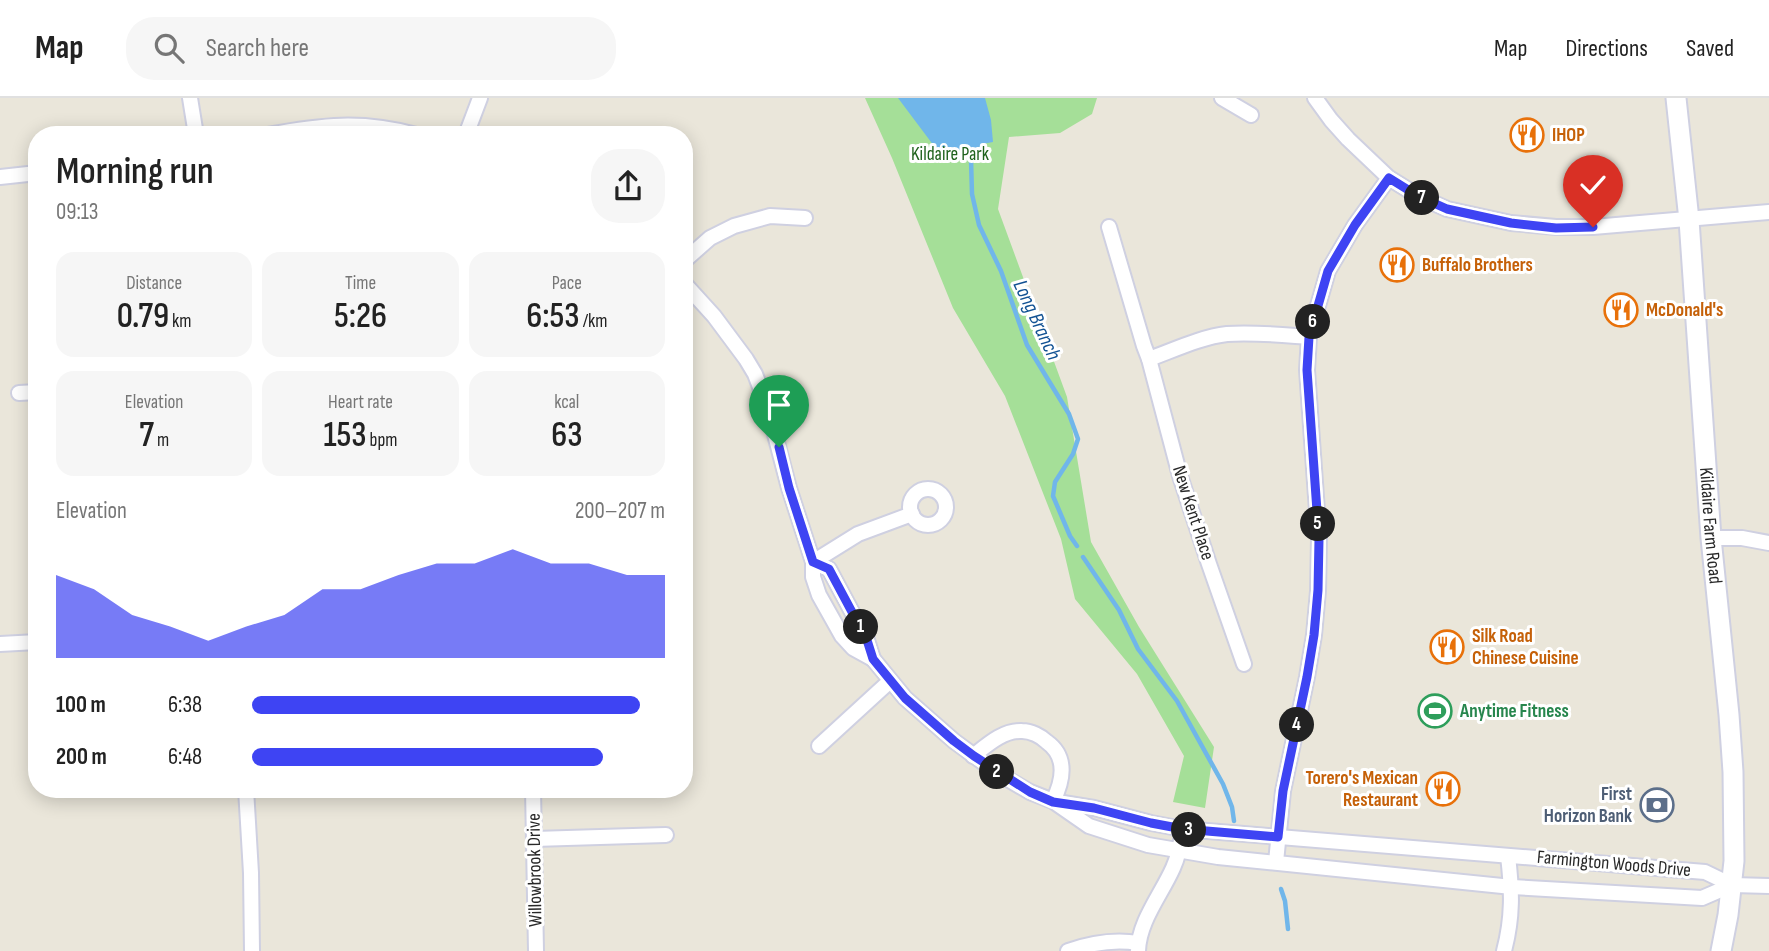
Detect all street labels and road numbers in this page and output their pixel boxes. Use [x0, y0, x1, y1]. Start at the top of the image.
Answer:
street label: New Kent Place [1167, 463, 1219, 563]
street label: Kildaire Farm Road [1695, 466, 1727, 585]
street label: Willowbrook Drive [523, 813, 547, 927]
street label: Farmington Woods Drive [1536, 846, 1692, 882]

